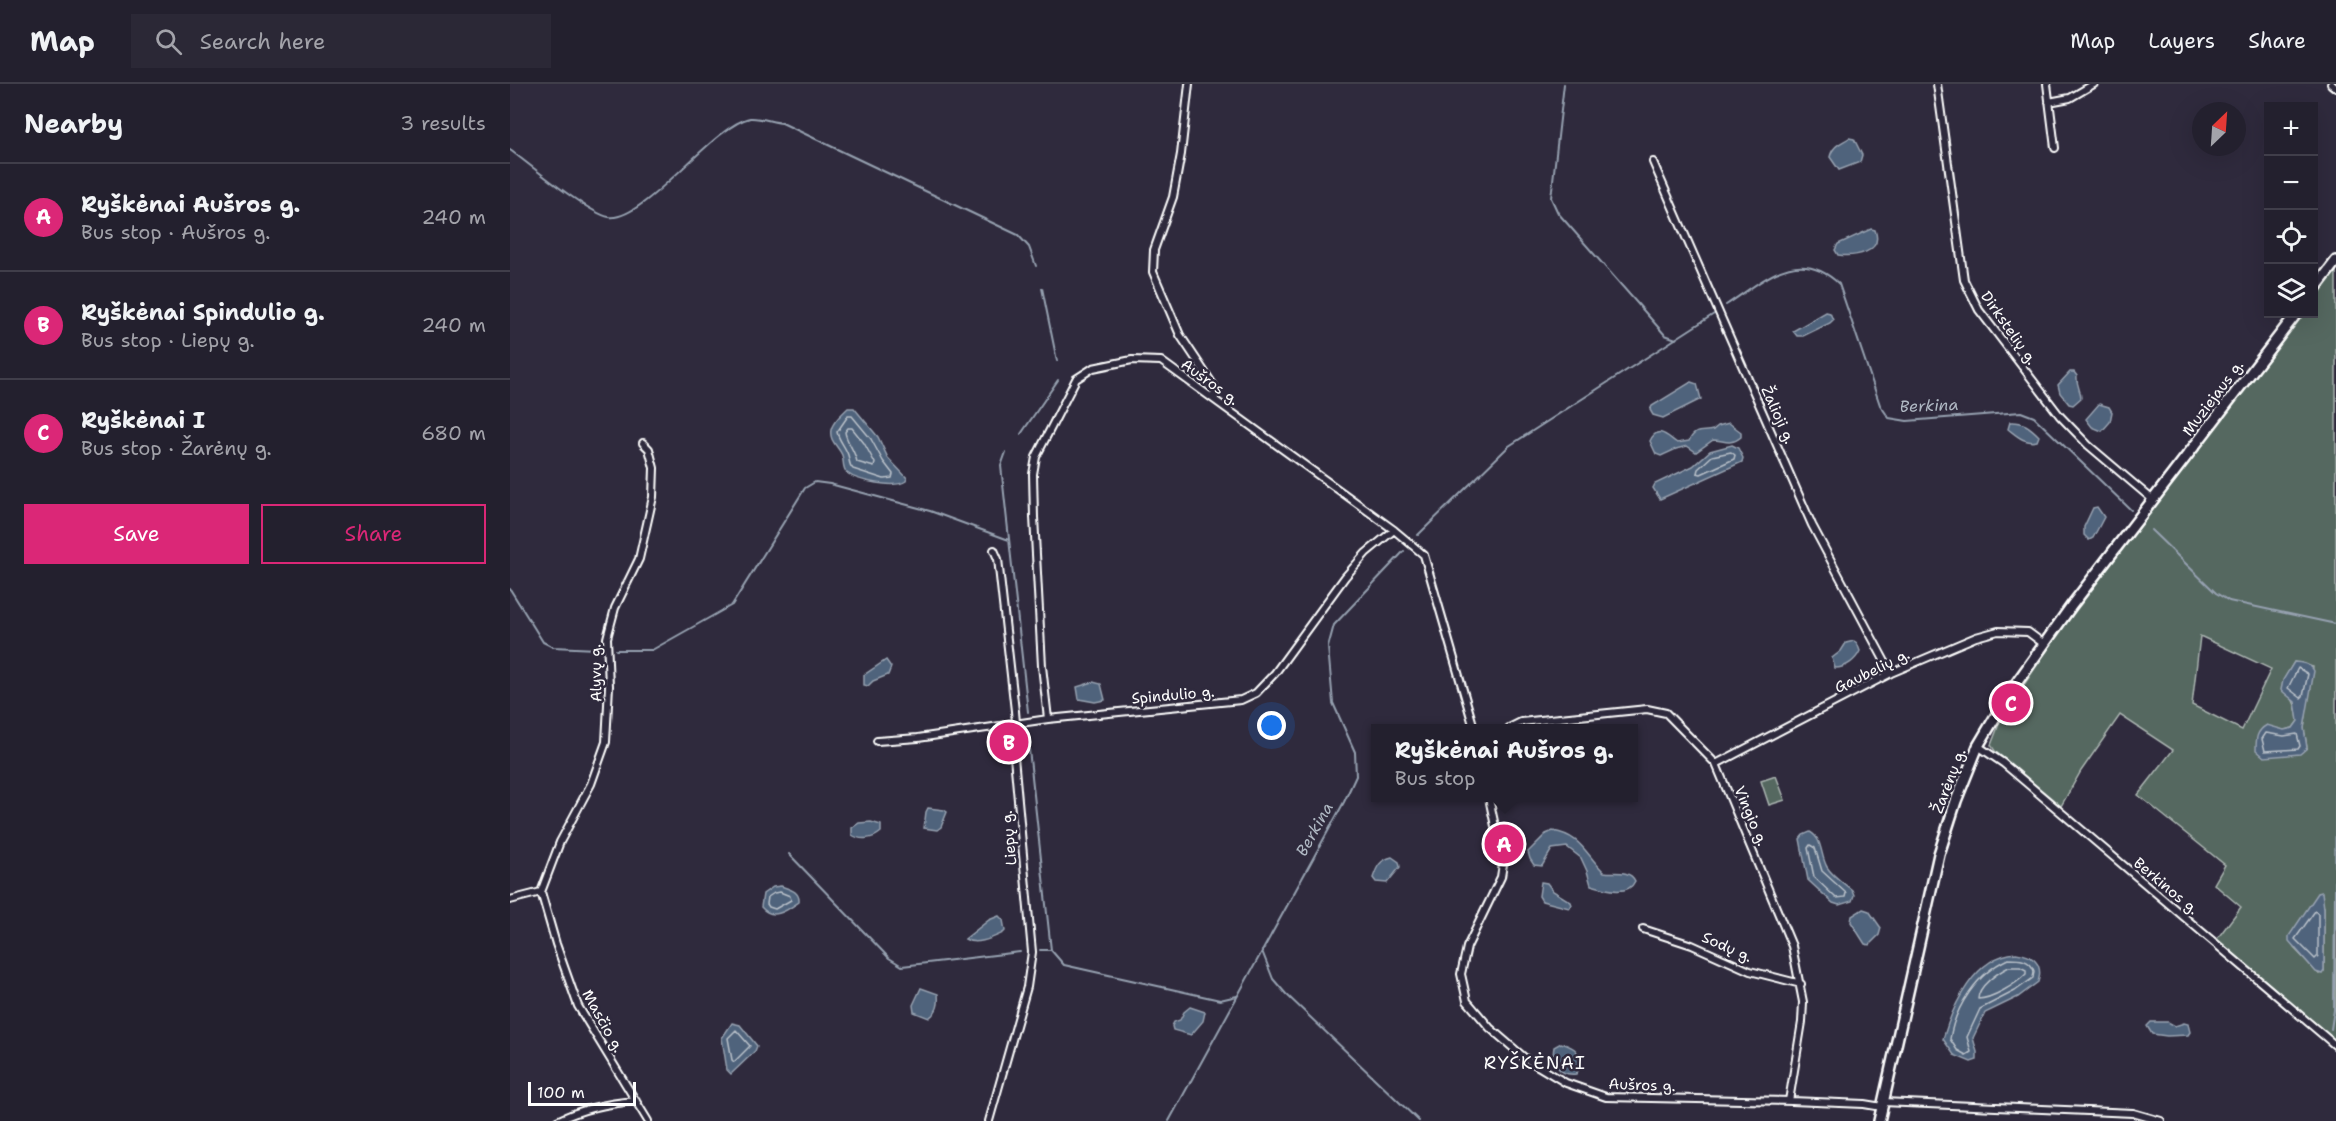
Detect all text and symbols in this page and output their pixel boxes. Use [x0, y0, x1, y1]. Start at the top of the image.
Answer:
search box [131, 14, 551, 68]
text: Map [30, 22, 95, 60]
icon: search [152, 25, 185, 58]
text: Search here [200, 27, 325, 56]
text: Map [2070, 27, 2115, 55]
text: Layers [2148, 27, 2215, 55]
text: Share [2248, 27, 2306, 55]
north arrow [2192, 102, 2246, 156]
map controls [2264, 102, 2318, 318]
button: + [2264, 102, 2318, 156]
text: Nearby [24, 106, 123, 141]
text: 3 results [400, 110, 486, 136]
button: − [2264, 156, 2318, 210]
text: Ryškėnai Aušros g. [81, 190, 300, 219]
text: A [36, 204, 51, 230]
text: 240 m [421, 204, 486, 230]
button: locate [2264, 210, 2318, 264]
text: Bus stop · Aušros g. [81, 219, 270, 245]
button: layers [2264, 264, 2318, 318]
street label: Dirkstelių g. [1976, 287, 2042, 369]
text: Ryškėnai Spindulio g. [81, 298, 325, 327]
text: B [37, 312, 50, 338]
text: 240 m [421, 312, 486, 338]
text: Bus stop · Liepų g. [81, 327, 255, 353]
street label: Aušros g. [1177, 354, 1243, 410]
street label: Muziejaus g. [2178, 356, 2248, 440]
street label: Žalioji g. [1756, 382, 1801, 447]
water label: Berkina [1899, 394, 1959, 417]
text: Ryškėnai I [81, 406, 205, 435]
text: C [37, 420, 50, 446]
text: 680 m [421, 420, 486, 446]
text: Bus stop · Žarėnų g. [81, 435, 272, 461]
button: Save [24, 504, 249, 564]
button: Share [261, 504, 486, 564]
street label: Alyvų g. [585, 644, 607, 702]
street label: Gaubelių g. [1831, 644, 1913, 698]
pin: C [1992, 680, 2030, 726]
street label: Spindulio g. [1131, 681, 1215, 709]
your location [1257, 711, 1286, 740]
pin: B [990, 720, 1028, 764]
popup [1371, 724, 1638, 802]
text: Ryškėnai Aušros g. [1395, 736, 1614, 765]
street label: Žarėnų g. [1927, 745, 1971, 816]
text: Bus stop [1395, 765, 1476, 791]
street label: Vingio g. [1729, 783, 1773, 849]
water label: Berkina [1291, 798, 1338, 860]
street label: Liepų g. [997, 809, 1021, 866]
pin: A [1484, 822, 1524, 867]
street label: Berkinos g. [2129, 853, 2203, 919]
street label: Sodų g. [1699, 927, 1755, 967]
street label: Masčio g. [577, 986, 629, 1056]
district label: RYŠKĖNAI [1484, 1051, 1586, 1075]
street label: Aušros g. [1608, 1074, 1676, 1096]
scale bar [528, 1079, 636, 1106]
text: 100 m [537, 1082, 585, 1103]

